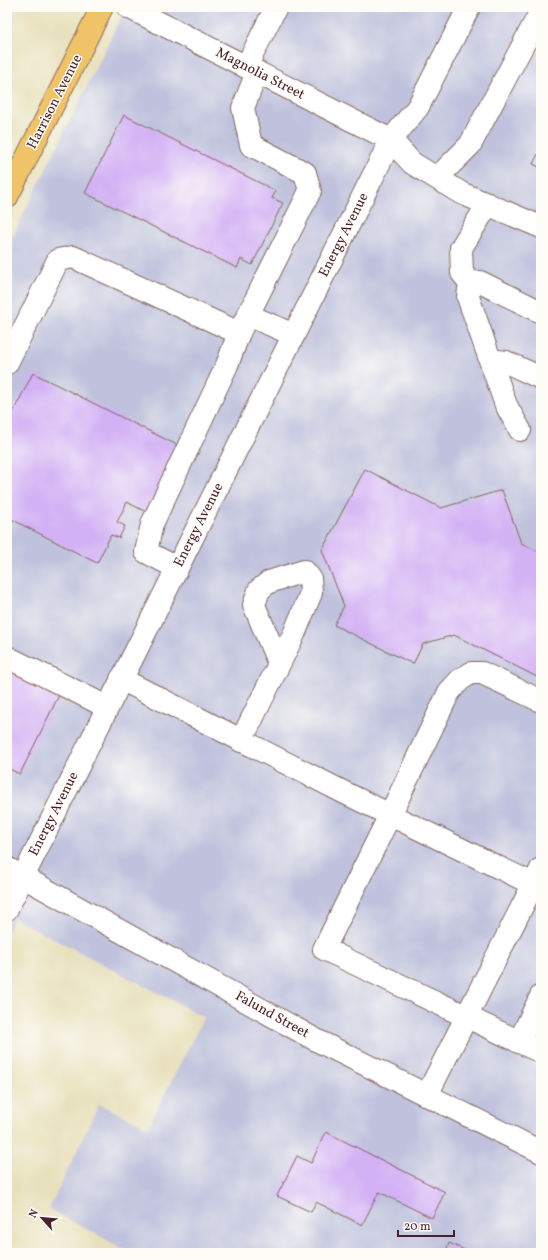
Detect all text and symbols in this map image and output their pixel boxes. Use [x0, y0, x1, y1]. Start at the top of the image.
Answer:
street label: Magnolia Street [212, 43, 308, 105]
street label: Harrison Avenue [23, 51, 87, 153]
street label: Energy Avenue [315, 189, 374, 280]
street label: Energy Avenue [170, 479, 229, 570]
street label: Energy Avenue [25, 768, 84, 859]
street label: Falund Street [232, 987, 313, 1043]
north arrow [22, 1198, 62, 1238]
text: N [26, 1207, 43, 1221]
scale bar [398, 1212, 454, 1238]
text: 20 m [404, 1219, 431, 1235]

